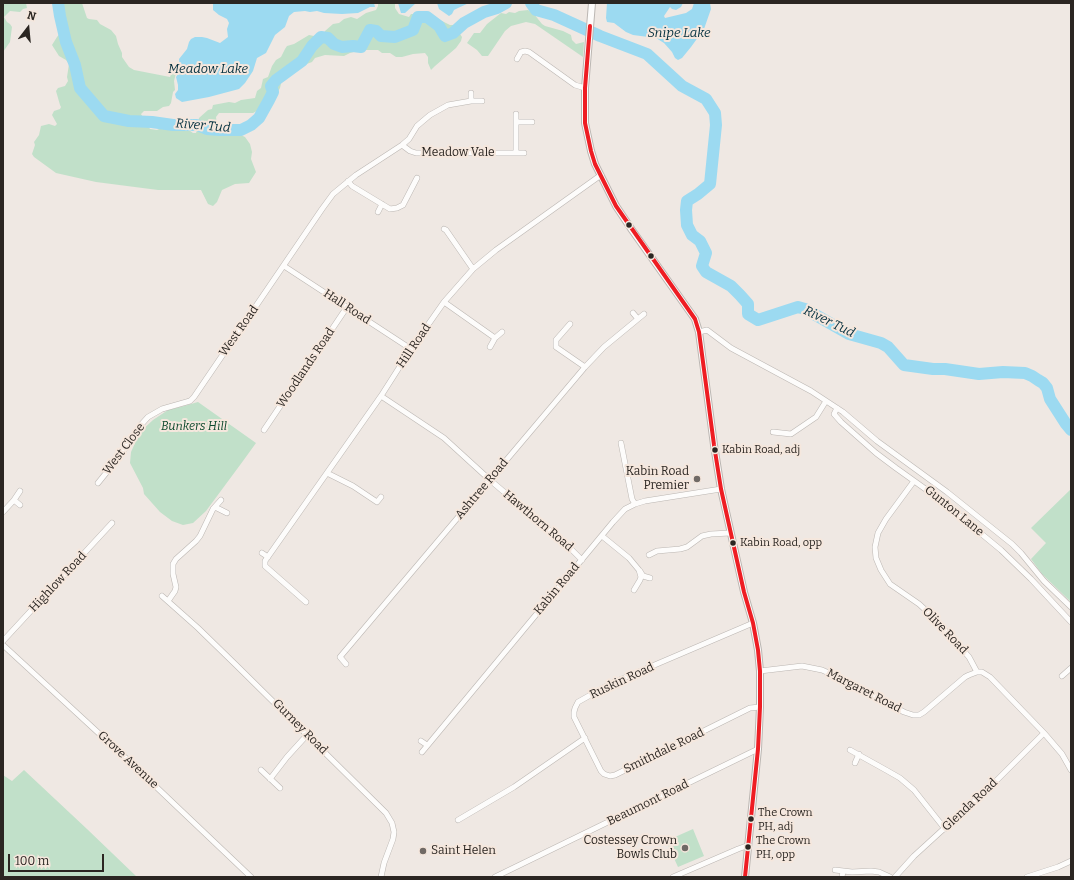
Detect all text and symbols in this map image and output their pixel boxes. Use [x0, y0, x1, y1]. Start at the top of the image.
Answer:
north arrow [8, 8, 48, 48]
text: N [26, 9, 37, 23]
water label: Snipe Lake [647, 25, 711, 41]
water label: Meadow Lake [168, 61, 248, 77]
water label: River Tud [175, 116, 231, 136]
street label: Meadow Vale [421, 146, 495, 160]
unlabelled marker [624, 220, 634, 230]
unlabelled marker [646, 251, 656, 261]
street label: Hall Road [321, 286, 373, 328]
street label: West Road [216, 303, 262, 359]
water label: River Tud [801, 303, 857, 341]
street label: Hill Road [394, 321, 434, 371]
street label: Woodlands Road [274, 325, 338, 411]
park label: Bunkers Hill [161, 420, 227, 434]
street label: West Close [100, 421, 148, 477]
place label: Kabin Road, adj [722, 443, 800, 457]
marker: Kabin Road, adj [710, 445, 720, 455]
street label: Ashtree Road [453, 456, 511, 522]
place label: Kabin Road Premier [626, 465, 689, 493]
marker: Kabin Road Premier [692, 474, 702, 484]
street label: Gunton Lane [921, 483, 987, 539]
street label: Hawthorn Road [500, 487, 576, 555]
place label: Kabin Road, opp [740, 536, 822, 550]
marker: Kabin Road, opp [728, 538, 738, 548]
street label: Highlow Road [26, 549, 90, 615]
street label: Kabin Road [531, 560, 583, 618]
street label: Olive Road [919, 605, 971, 657]
street label: Ruskin Road [588, 660, 656, 702]
street label: Margaret Road [824, 666, 904, 716]
street label: Gurney Road [269, 696, 331, 758]
street label: Smithdale Road [621, 725, 707, 777]
street label: Grove Avenue [95, 728, 161, 792]
street label: Glenda Road [939, 776, 1001, 834]
street label: Beaumont Road [605, 777, 691, 829]
place label: The Crown PH, adj [758, 806, 813, 832]
marker: The Crown PH, adj [746, 814, 756, 824]
place label: Costessey Crown Bowls Club [583, 834, 677, 862]
place label: The Crown PH, opp [756, 834, 811, 860]
marker: The Crown PH, opp [743, 842, 753, 852]
marker: Costessey Crown Bowls Club [680, 843, 690, 853]
place label: Saint Helen [431, 844, 496, 858]
scale bar [10, 846, 106, 872]
marker: Saint Helen [418, 846, 428, 856]
text: 100 m [15, 854, 49, 868]

